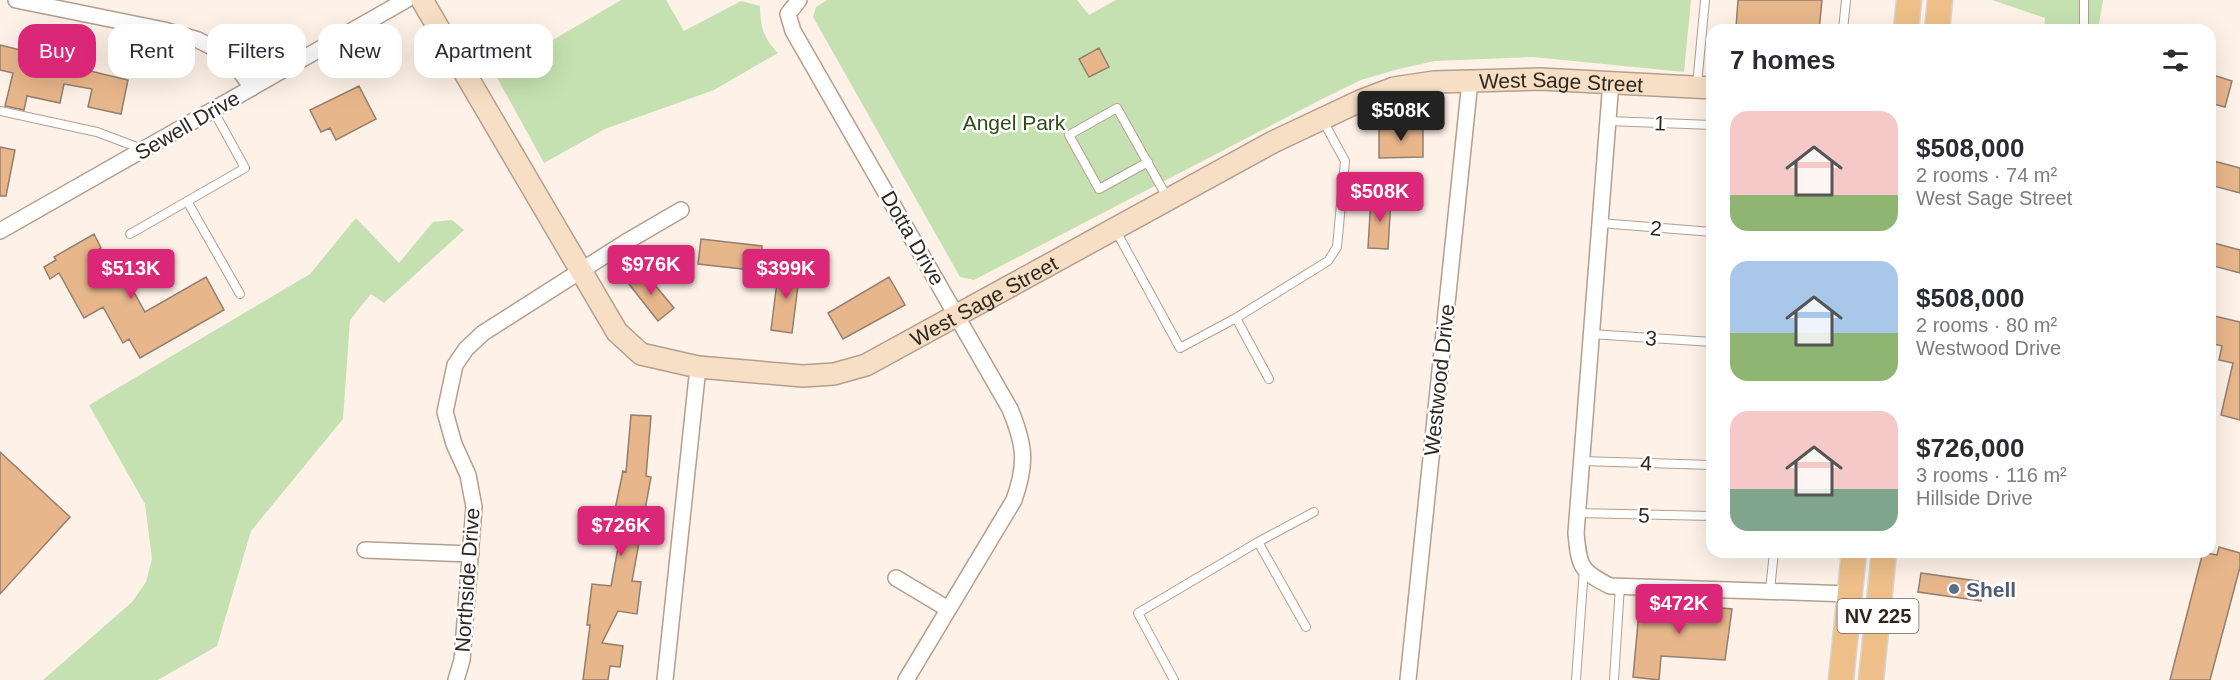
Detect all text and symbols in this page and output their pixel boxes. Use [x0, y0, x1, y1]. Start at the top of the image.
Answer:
chip: Buy [18, 24, 96, 78]
chip: Rent [108, 24, 195, 78]
chip: Filters [207, 24, 306, 78]
chip: New [318, 24, 402, 78]
chip: Apartment [414, 24, 553, 78]
icon: filters [2159, 44, 2192, 77]
text: 7 homes [1730, 45, 1836, 75]
street label: West Sage Street [1479, 67, 1644, 96]
street label: Sewell Drive [131, 86, 243, 164]
pin: $508K [1359, 91, 1443, 142]
text: $508K [1372, 99, 1430, 121]
park label: Angel Park [963, 111, 1066, 134]
street label: 1 [1654, 111, 1666, 135]
text: $508,000 [1916, 133, 2024, 163]
icon: home [1778, 135, 1850, 207]
text: 2 rooms · 74 m² [1916, 164, 2057, 186]
pin: $508K [1338, 172, 1422, 223]
text: $508K [1351, 180, 1409, 202]
street label: Dotta Drive [877, 187, 949, 289]
text: West Sage Street [1916, 187, 2072, 209]
street label: 2 [1649, 216, 1663, 240]
pin: $976K [609, 245, 693, 296]
pin: $513K [89, 249, 173, 300]
pin: $399K [744, 249, 828, 300]
street label: West Sage Street [906, 251, 1061, 350]
text: $976K [622, 253, 680, 275]
text: $513K [102, 257, 160, 279]
text: $399K [757, 257, 815, 279]
text: $508,000 [1916, 283, 2024, 313]
icon: home [1778, 285, 1850, 357]
street label: Westwood Drive [1420, 303, 1458, 457]
text: 2 rooms · 80 m² [1916, 314, 2057, 336]
street label: 3 [1644, 326, 1658, 350]
text: Westwood Drive [1916, 337, 2061, 359]
text: $726,000 [1916, 433, 2024, 463]
icon: home [1778, 435, 1850, 507]
street label: 4 [1640, 451, 1653, 475]
text: 3 rooms · 116 m² [1916, 464, 2067, 486]
text: Hillside Drive [1916, 487, 2033, 509]
street label: 5 [1638, 503, 1650, 527]
pin: $726K [579, 506, 663, 557]
street label: Northside Drive [450, 507, 484, 653]
text: $726K [592, 514, 650, 536]
place label: Shell [1966, 578, 2016, 601]
marker: Shell [1947, 582, 1961, 596]
pin: $472K [1637, 584, 1721, 635]
text: $472K [1650, 592, 1708, 614]
road number: NV 225 [1838, 599, 1918, 633]

